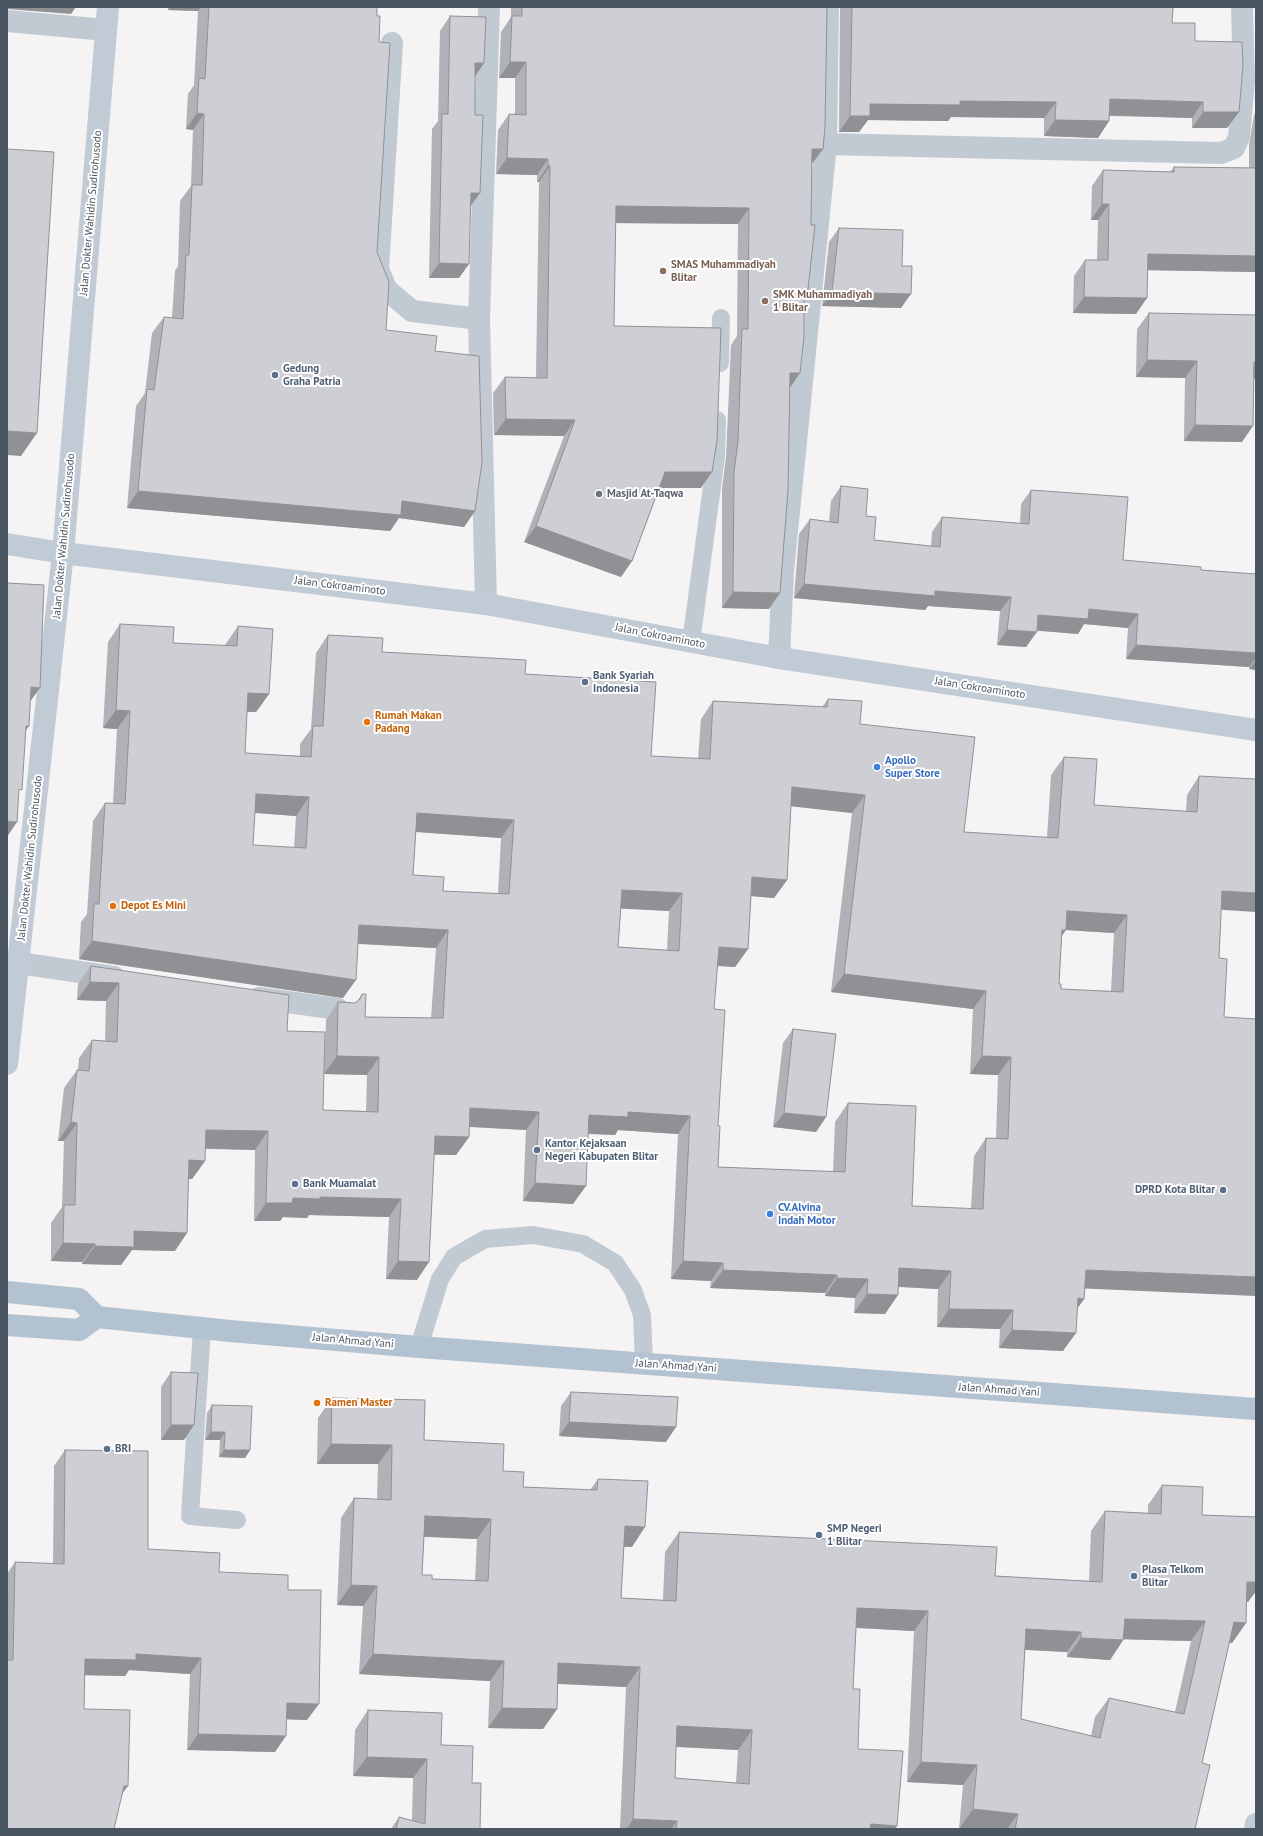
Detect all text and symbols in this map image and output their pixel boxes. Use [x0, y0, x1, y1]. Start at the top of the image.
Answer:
street label: Jalan Dokter Wahidin Sudirohusodo [77, 130, 105, 296]
place label: SMAS Muhammadiyah Blitar [671, 258, 776, 284]
marker: SMAS Muhammadiyah Blitar [658, 266, 668, 276]
place label: SMK Muhammadiyah 1 Blitar [773, 288, 872, 314]
marker: SMK Muhammadiyah 1 Blitar [760, 296, 770, 306]
place label: Gedung Graha Patria [283, 362, 341, 388]
marker: Gedung Graha Patria [270, 370, 280, 380]
street label: Jalan Dokter Wahidin Sudirohusodo [50, 453, 78, 619]
place label: Masjid At-Taqwa [607, 487, 684, 501]
marker: Masjid At-Taqwa [594, 489, 604, 499]
street label: Jalan Cokroaminoto [294, 574, 386, 598]
street label: Jalan Cokroaminoto [614, 621, 706, 651]
place label: Bank Syariah Indonesia [593, 669, 654, 695]
street label: Jalan Cokroaminoto [934, 674, 1026, 702]
marker: Bank Syariah Indonesia [580, 677, 590, 687]
place label: Rumah Makan Padang [375, 709, 442, 735]
marker: Rumah Makan Padang [362, 717, 372, 727]
place label: Apollo Super Store [885, 754, 940, 780]
marker: Apollo Super Store [872, 762, 882, 772]
street label: Jalan Dokter Wahidin Sudirohusodo [15, 775, 45, 941]
place label: Depot Es Mini [121, 899, 186, 913]
marker: Depot Es Mini [108, 901, 118, 911]
place label: Kantor Kejaksaan Negeri Kabupaten Blitar [545, 1137, 658, 1163]
marker: Kantor Kejaksaan Negeri Kabupaten Blitar [532, 1145, 542, 1155]
place label: Bank Muamalat [303, 1177, 376, 1191]
marker: Bank Muamalat [290, 1179, 300, 1189]
place label: DPRD Kota Blitar [1135, 1183, 1215, 1197]
marker: DPRD Kota Blitar [1218, 1185, 1228, 1195]
place label: CV.Alvina Indah Motor [778, 1201, 836, 1227]
marker: CV.Alvina Indah Motor [765, 1209, 775, 1219]
street label: Jalan Ahmad Yani [312, 1331, 394, 1351]
street label: Jalan Ahmad Yani [635, 1357, 717, 1375]
street label: Jalan Ahmad Yani [958, 1381, 1040, 1399]
place label: Ramen Master [325, 1396, 392, 1410]
marker: Ramen Master [312, 1398, 322, 1408]
place label: BRI [115, 1442, 131, 1456]
marker: BRI [102, 1444, 112, 1454]
place label: SMP Negeri 1 Blitar [827, 1522, 882, 1548]
marker: SMP Negeri 1 Blitar [814, 1530, 824, 1540]
place label: Plasa Telkom Blitar [1142, 1563, 1204, 1589]
marker: Plasa Telkom Blitar [1129, 1571, 1139, 1581]

